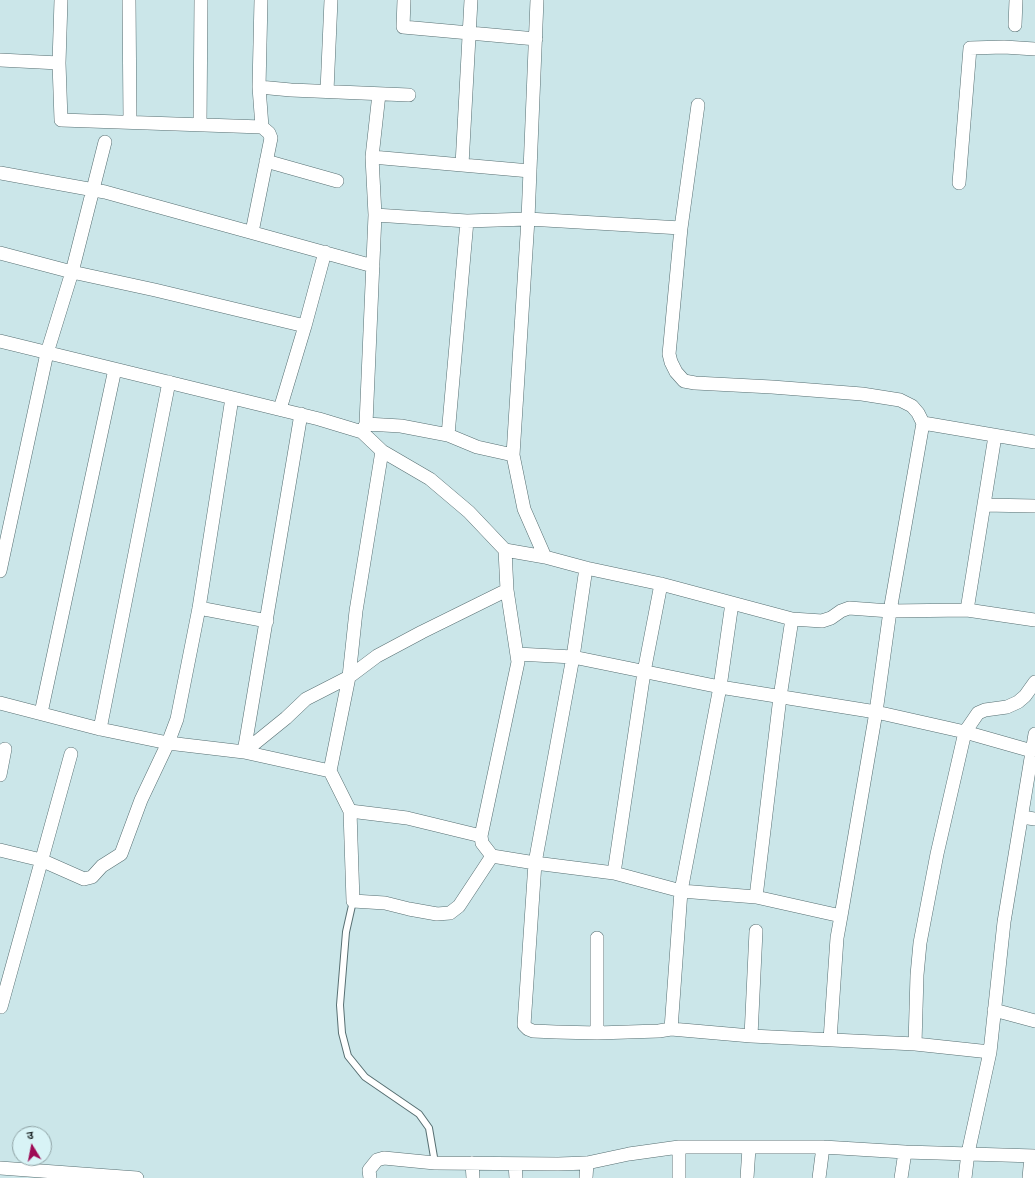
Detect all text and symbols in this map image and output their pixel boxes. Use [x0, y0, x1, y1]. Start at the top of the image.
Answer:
north arrow [12, 1126, 52, 1166]
text: उ [26, 1127, 35, 1144]

